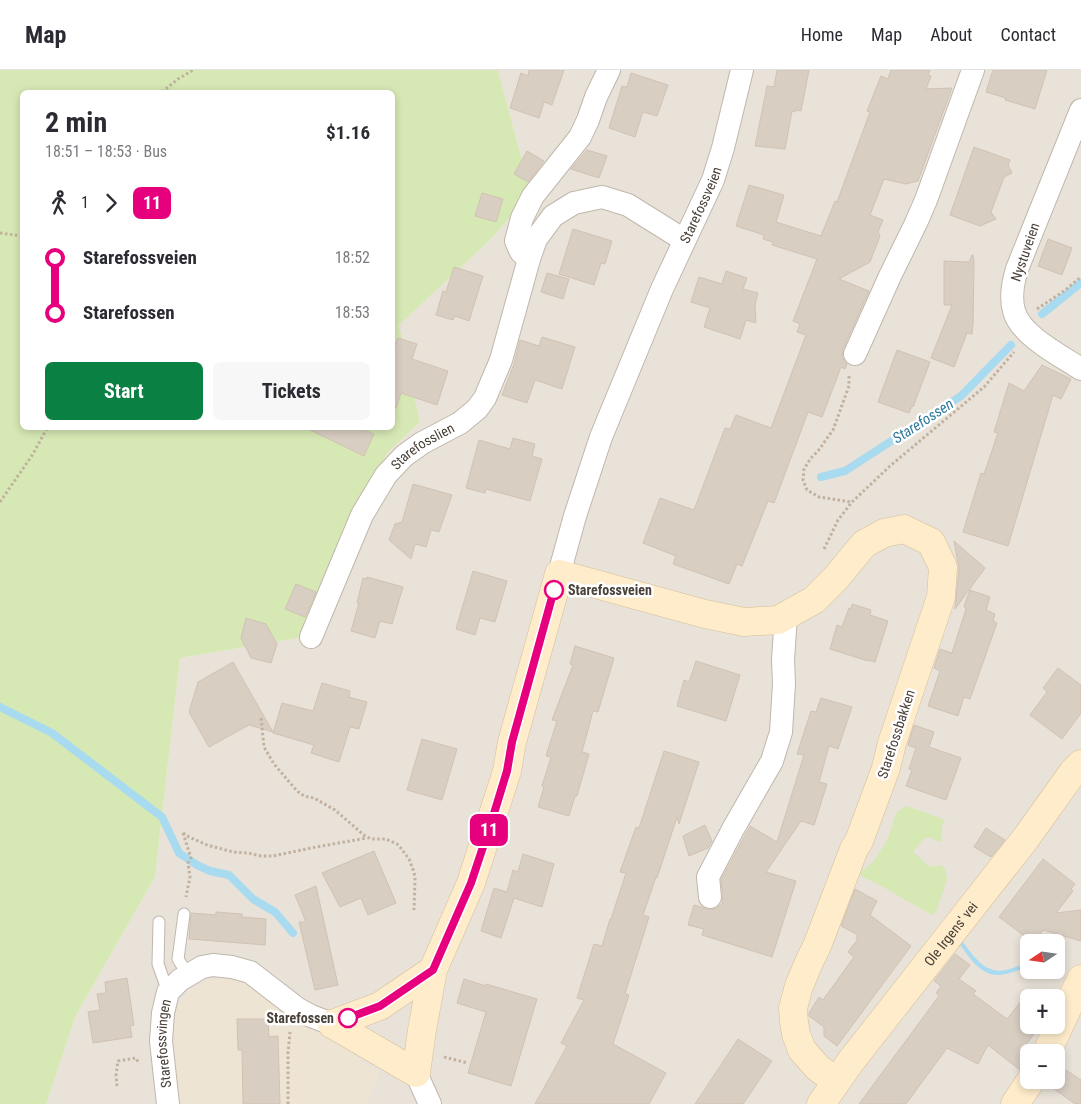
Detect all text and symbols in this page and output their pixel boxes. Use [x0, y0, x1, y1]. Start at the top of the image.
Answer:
text: Map [25, 21, 66, 49]
text: Home [801, 24, 843, 45]
text: Map [871, 24, 902, 45]
text: About [930, 24, 972, 45]
text: Contact [1000, 24, 1056, 45]
text: 2 min [45, 106, 107, 139]
text: $1.16 [326, 121, 370, 144]
text: 18:51 – 18:53 · Bus [45, 142, 167, 161]
street label: Starefossveien [677, 165, 725, 246]
icon: walk [45, 189, 73, 217]
icon: forward [97, 189, 125, 217]
text: 11 [143, 192, 161, 213]
text: 1 [81, 193, 89, 212]
street label: Nystuveien [1008, 221, 1042, 283]
text: Starefossveien [83, 246, 197, 269]
text: 18:52 [335, 248, 370, 267]
text: Starefossen [83, 301, 175, 324]
text: 18:53 [335, 303, 370, 322]
button: Start [45, 362, 203, 420]
button: Tickets [213, 362, 370, 420]
water label: Starefossen [889, 395, 957, 447]
street label: Starefosslien [388, 420, 457, 473]
marker: Starefossveien [544, 580, 564, 600]
place label: Starefossveien [568, 582, 652, 598]
street label: Starefossbakken [874, 688, 918, 780]
line badge: 11 [466, 814, 512, 846]
text: 11 [480, 819, 498, 840]
street label: Ole Irgens' vei [921, 899, 981, 969]
north arrow [1020, 934, 1065, 979]
map controls [1020, 934, 1065, 1089]
button: + [1020, 989, 1065, 1034]
street label: Starefossvingen [153, 997, 174, 1089]
marker: Starefossen [338, 1008, 358, 1028]
place label: Starefossen [266, 1010, 334, 1026]
button: − [1020, 1044, 1065, 1089]

